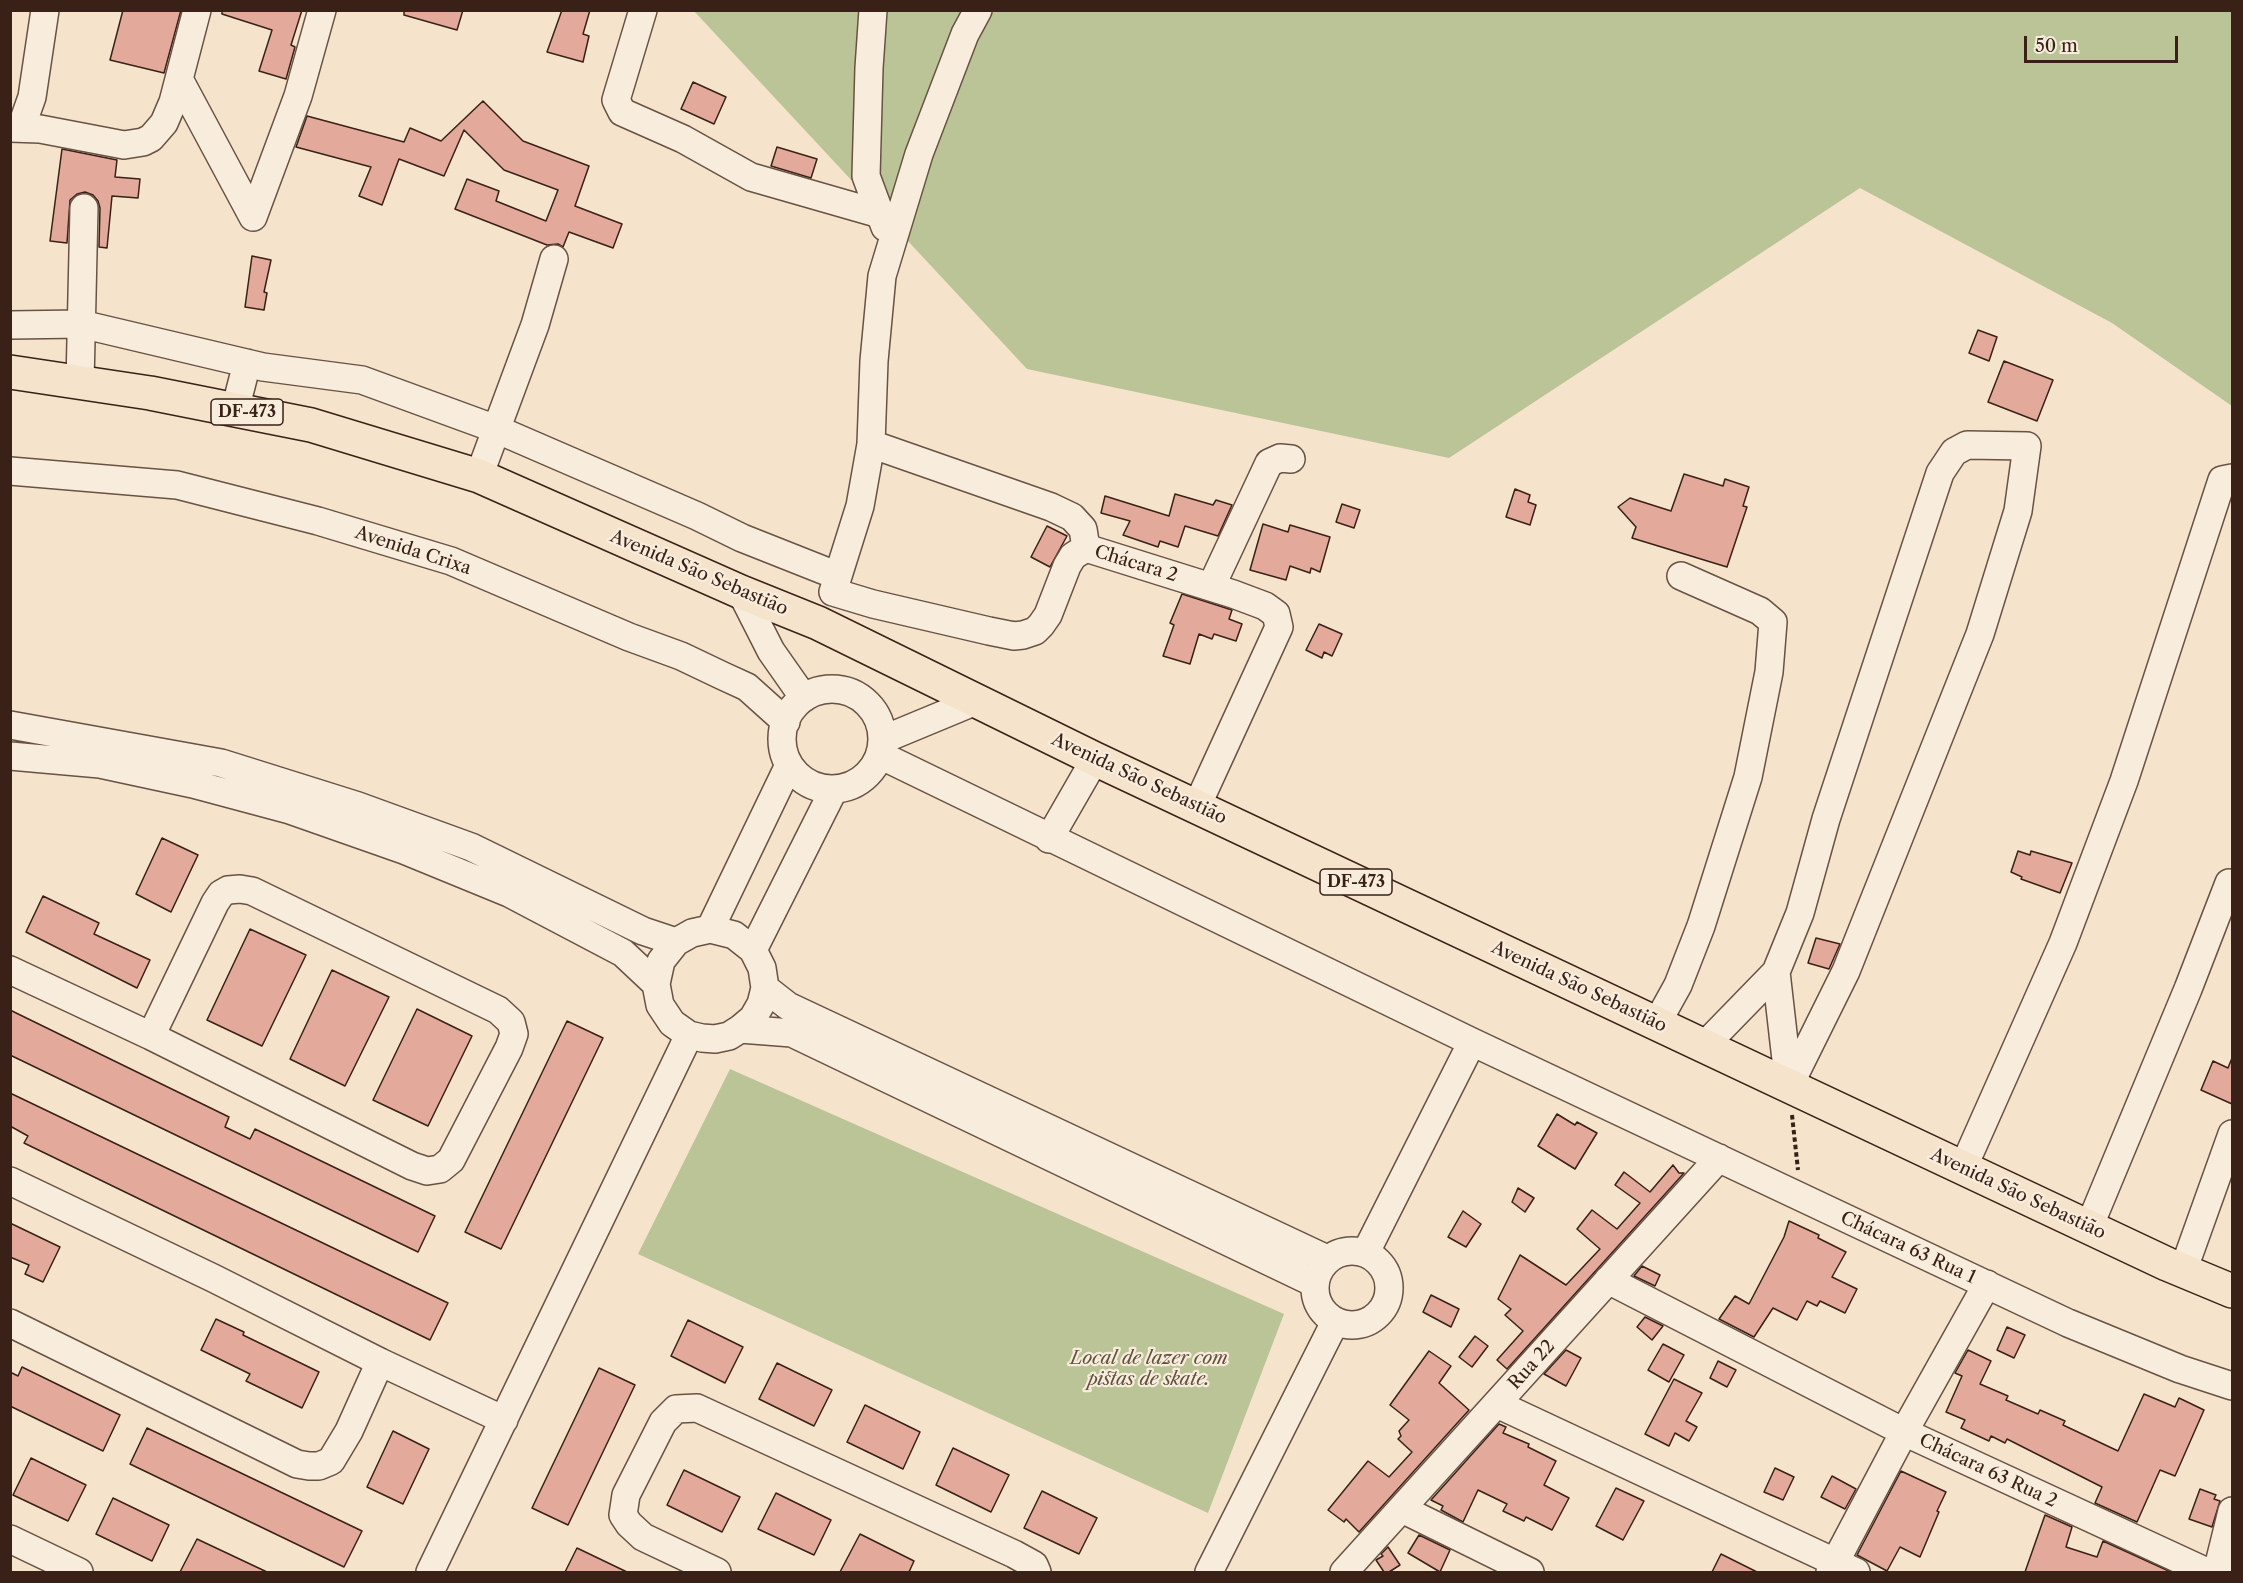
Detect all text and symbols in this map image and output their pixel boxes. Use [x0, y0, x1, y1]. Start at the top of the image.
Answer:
scale bar [2027, 24, 2182, 62]
text: 50 m [2035, 35, 2078, 57]
road number: DF-473 [211, 399, 283, 425]
street label: Avenida Crixa [352, 522, 474, 580]
street label: Avenida São Sebastião [607, 526, 791, 620]
street label: Chácara 2 [1092, 541, 1180, 587]
street label: Avenida São Sebastião [1048, 729, 1230, 829]
road number: DF-473 [1320, 869, 1392, 895]
street label: Avenida São Sebastião [1488, 937, 1670, 1037]
street label: Avenida São Sebastião [1927, 1144, 2109, 1244]
street label: Chácara 63 Rua 1 [1837, 1207, 1979, 1289]
street label: Rua 22 [1504, 1336, 1560, 1394]
park label: Local de lazer com pistas de skate. [1070, 1348, 1228, 1390]
street label: Chácara 63 Rua 2 [1916, 1430, 2060, 1512]

